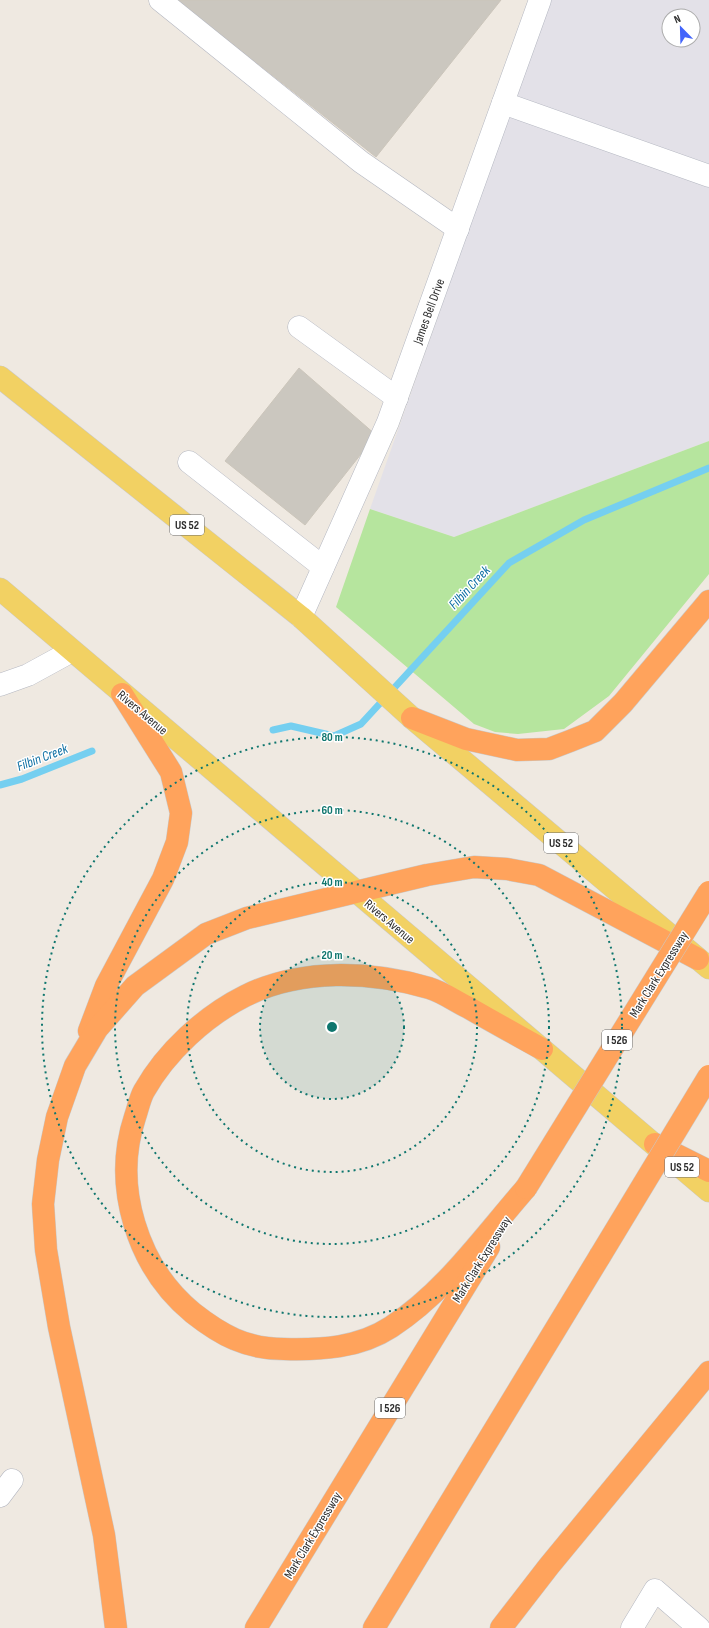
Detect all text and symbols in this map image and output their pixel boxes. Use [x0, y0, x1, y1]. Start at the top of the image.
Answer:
north arrow [661, 8, 701, 48]
text: N [672, 12, 683, 26]
street label: James Bell Drive [409, 276, 448, 347]
road number: US 52 [170, 515, 204, 535]
water label: Filbin Creek [445, 561, 494, 613]
street label: Rivers Avenue [114, 687, 171, 738]
text: 80 m [321, 730, 343, 745]
water label: Filbin Creek [14, 740, 71, 775]
text: 60 m [321, 803, 343, 818]
road number: US 52 [544, 833, 578, 853]
text: 40 m [321, 875, 343, 890]
street label: Rivers Avenue [361, 896, 418, 947]
street label: Mark Clark Expressway [626, 928, 692, 1021]
text: 20 m [322, 948, 342, 963]
centre of rings [325, 1020, 339, 1034]
road number: I 526 [602, 1030, 632, 1050]
road number: US 52 [665, 1157, 699, 1177]
street label: Mark Clark Expressway [449, 1213, 515, 1306]
road number: I 526 [375, 1398, 405, 1418]
street label: Mark Clark Expressway [281, 1489, 345, 1582]

